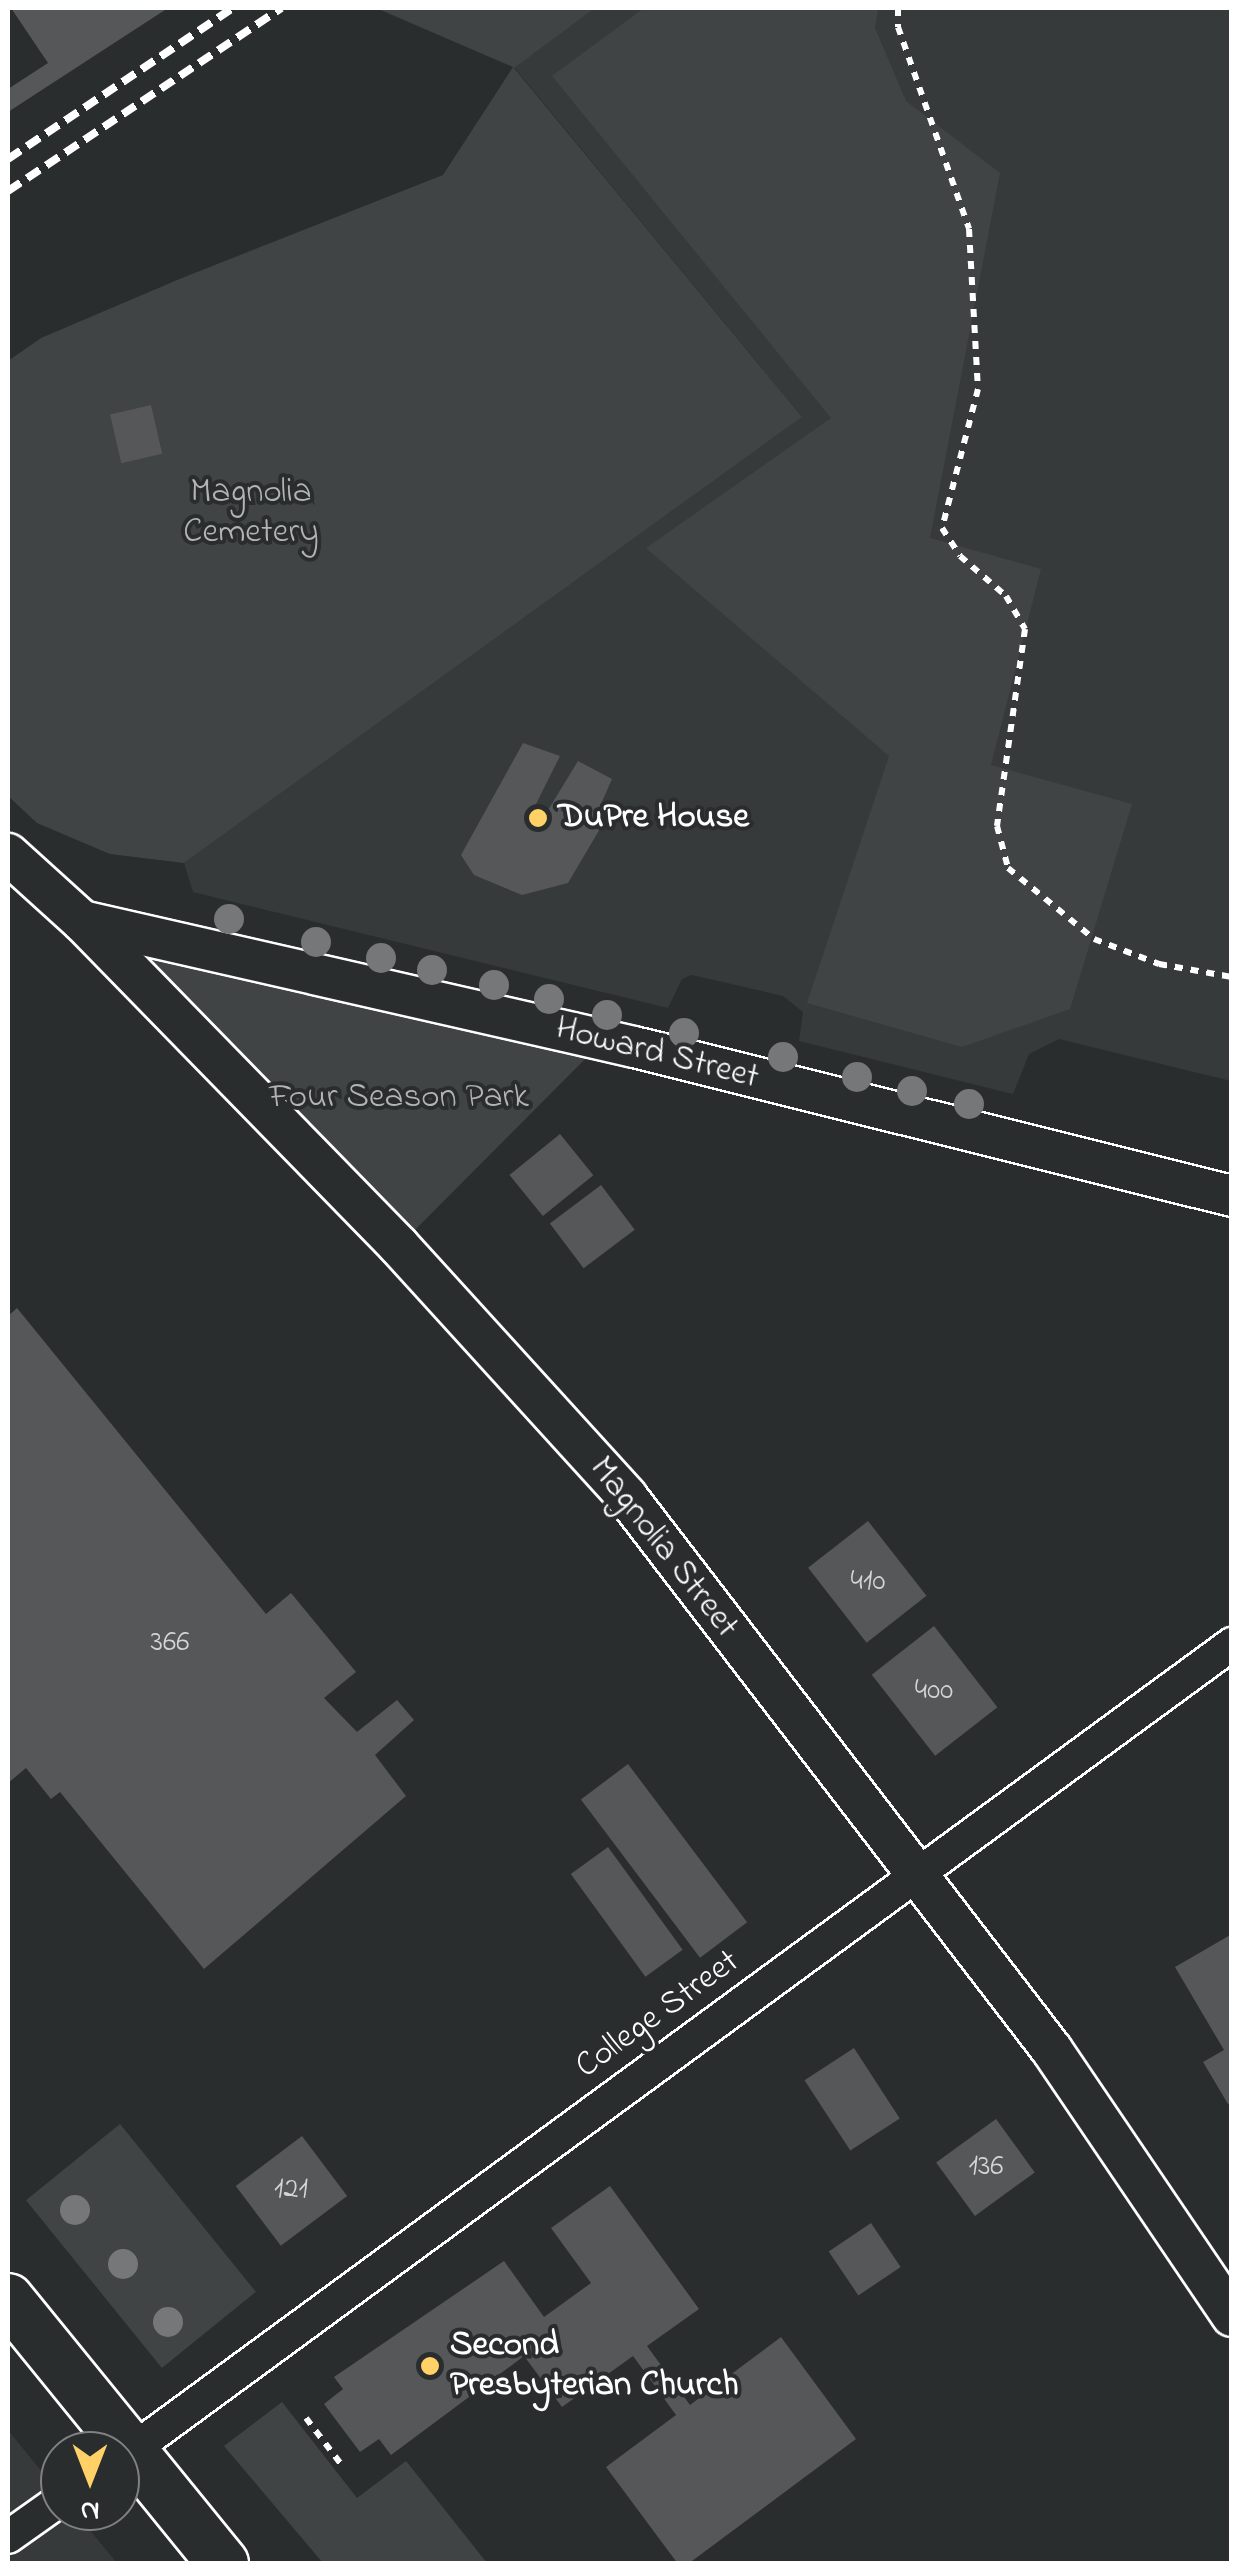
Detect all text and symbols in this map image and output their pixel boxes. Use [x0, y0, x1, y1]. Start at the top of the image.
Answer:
park label: Magnolia Cemetery [183, 472, 319, 554]
place label: DuPre House [558, 797, 749, 839]
marker: DuPre House [527, 807, 549, 829]
street label: Howard Street [551, 1008, 763, 1100]
park label: Four Season Park [269, 1077, 529, 1119]
street label: Magnolia Street [579, 1449, 747, 1647]
house number: 410 [851, 1564, 885, 1600]
house number: 366 [151, 1625, 189, 1661]
house number: 400 [915, 1673, 953, 1709]
street label: College Street [568, 1942, 748, 2088]
house number: 136 [968, 2149, 1004, 2185]
house number: 121 [274, 2172, 308, 2208]
place label: Second Presbyterian Church [450, 2325, 739, 2407]
marker: Second Presbyterian Church [419, 2355, 441, 2377]
north arrow [40, 2431, 140, 2531]
text: N [81, 2489, 99, 2530]

